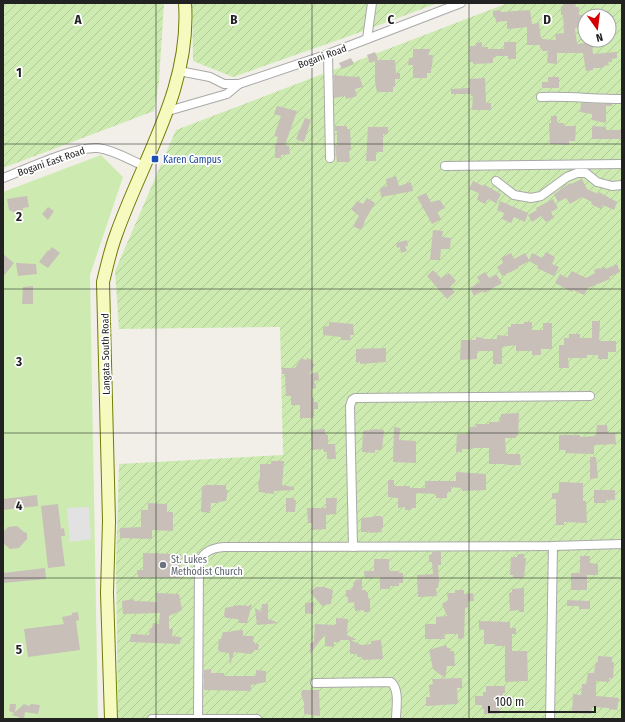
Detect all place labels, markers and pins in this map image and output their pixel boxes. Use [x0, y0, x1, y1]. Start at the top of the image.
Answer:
marker: Karen Campus [150, 154, 160, 164]
place label: Karen Campus [163, 154, 221, 166]
place label: St. Lukes Methodist Church [171, 554, 243, 578]
marker: St. Lukes Methodist Church [158, 560, 168, 570]

